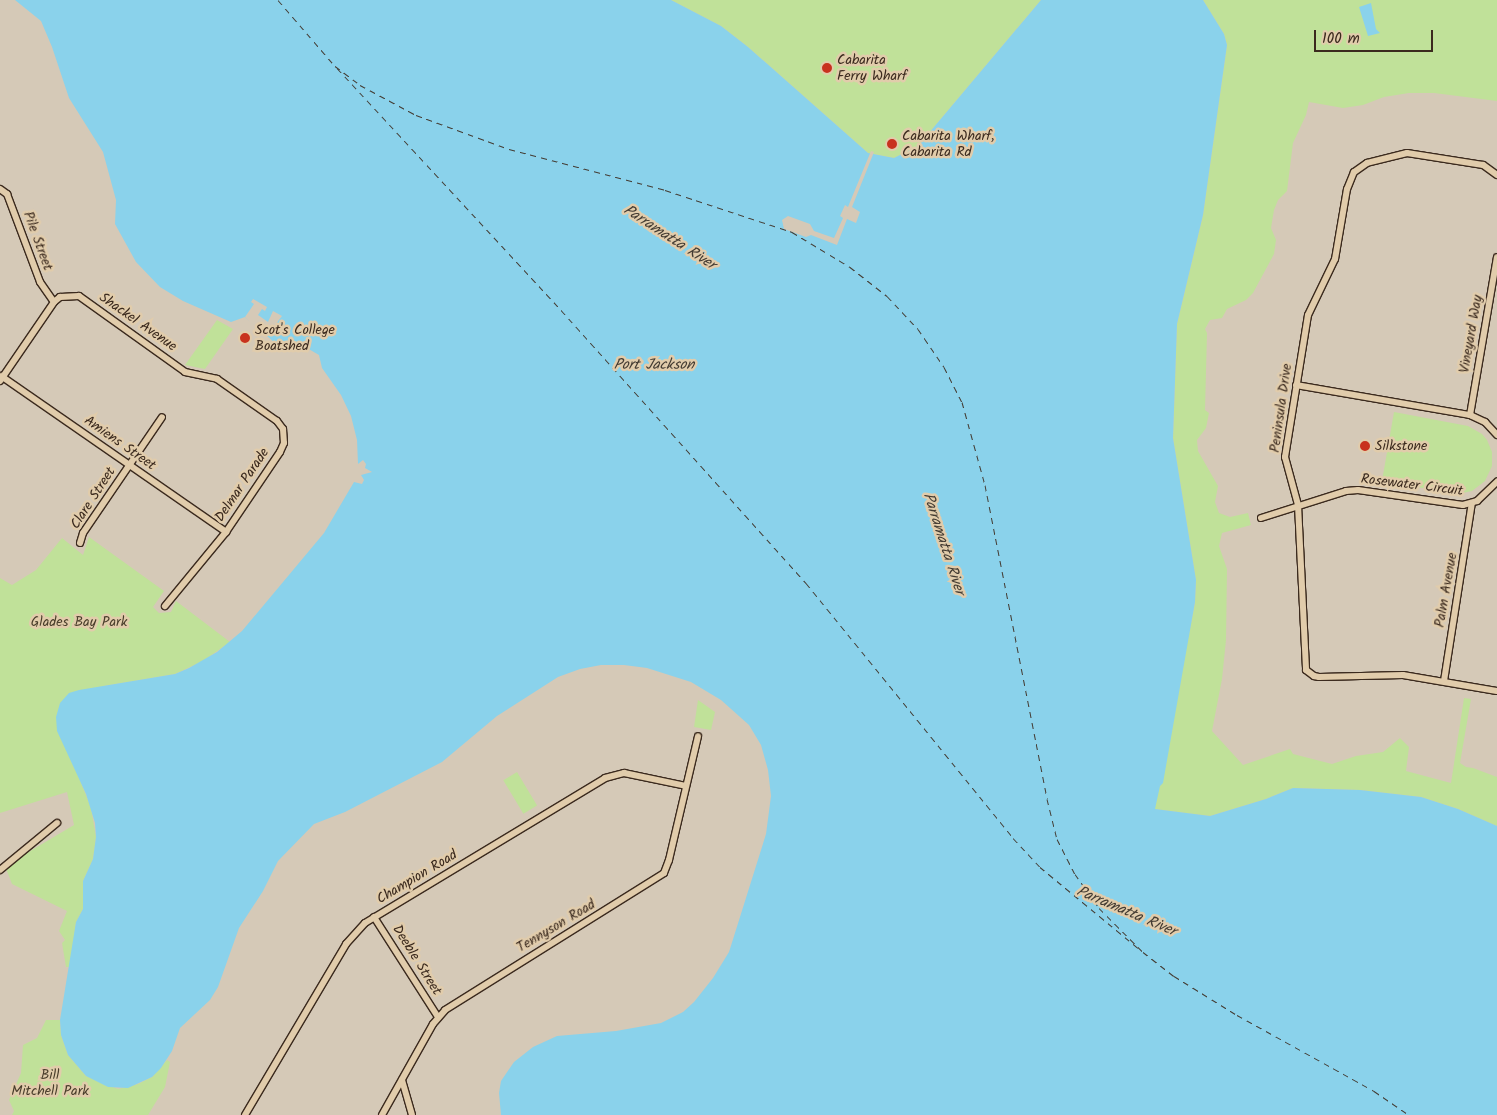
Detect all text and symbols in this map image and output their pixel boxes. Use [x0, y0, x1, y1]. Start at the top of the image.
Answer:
scale bar [1317, 20, 1436, 52]
text: 100 m [1322, 27, 1360, 51]
place label: Cabarita Ferry Wharf [837, 52, 907, 84]
marker: Cabarita Ferry Wharf [821, 62, 833, 74]
place label: Cabarita Wharf, Cabarita Rd [902, 128, 995, 160]
marker: Cabarita Wharf, Cabarita Rd [886, 138, 898, 150]
water label: Parramatta River [620, 202, 718, 274]
street label: Pile Street [20, 209, 56, 273]
street label: Shackel Avenue [96, 289, 180, 355]
street label: Vineyard Way [1456, 294, 1486, 374]
place label: Scot's College Boatshed [255, 322, 335, 354]
marker: Scot's College Boatshed [239, 332, 251, 344]
water label: Port Jackson [614, 357, 694, 375]
street label: Peninsula Drive [1266, 362, 1296, 454]
street label: Amiens Street [81, 412, 159, 474]
place label: Silkstone [1375, 438, 1427, 454]
marker: Silkstone [1359, 440, 1371, 452]
street label: Delmar Parade [211, 445, 273, 525]
street label: Clare Street [67, 464, 119, 532]
street label: Rosewater Circuit [1360, 470, 1464, 500]
water label: Parramatta River [918, 491, 968, 597]
street label: Palm Avenue [1431, 551, 1461, 629]
park label: Glades Bay Park [31, 614, 127, 630]
street label: Champion Road [374, 846, 460, 908]
water label: Parramatta River [1074, 883, 1178, 941]
street label: Tennyson Road [514, 896, 598, 956]
street label: Deeble Street [389, 922, 445, 998]
park label: Bill Mitchell Park [11, 1067, 89, 1100]

